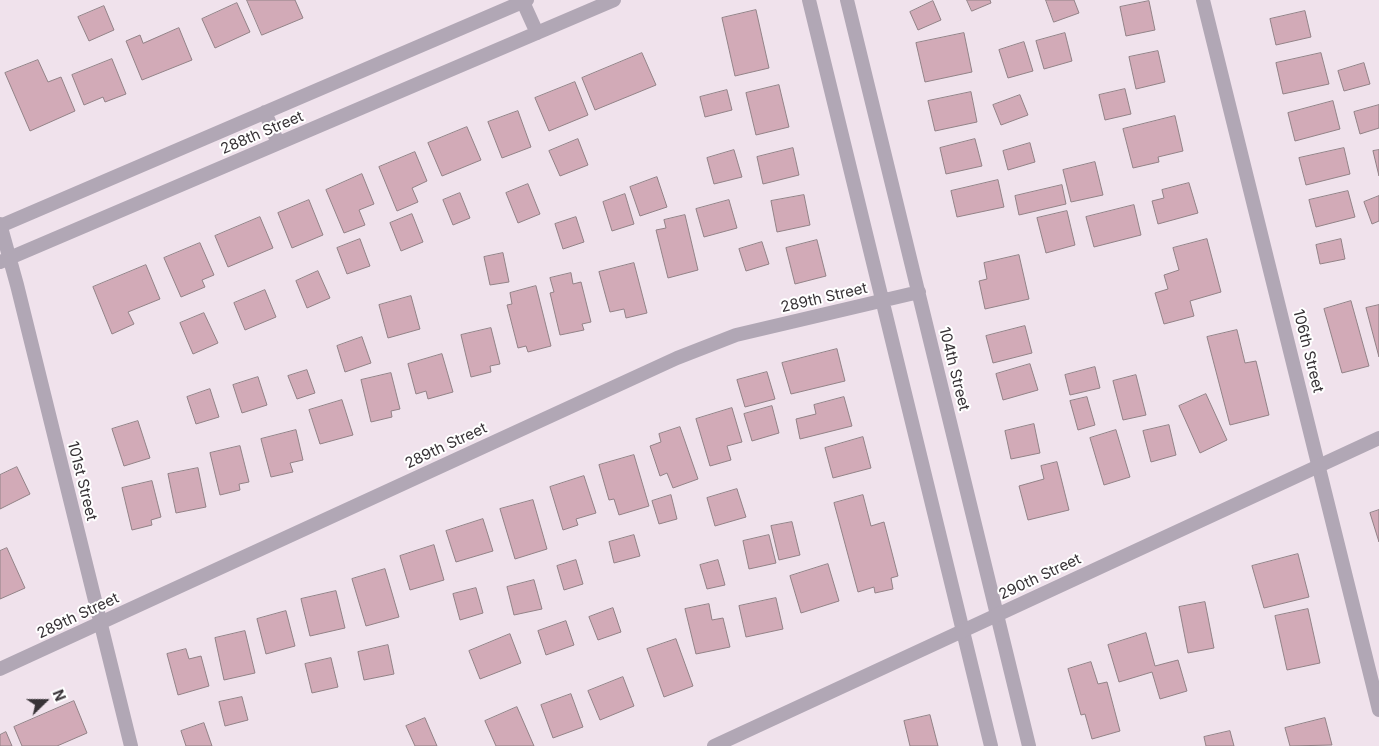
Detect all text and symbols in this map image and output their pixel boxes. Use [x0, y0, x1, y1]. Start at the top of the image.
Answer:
street label: 288th Street [218, 108, 306, 158]
street label: 289th Street [779, 279, 869, 317]
street label: 106th Street [1289, 307, 1327, 395]
street label: 104th Street [935, 325, 973, 413]
street label: 289th Street [402, 419, 490, 473]
street label: 101st Street [63, 440, 101, 522]
street label: 290th Street [996, 550, 1084, 604]
street label: 289th Street [34, 589, 122, 643]
north arrow [20, 676, 70, 726]
text: N [49, 687, 69, 703]

